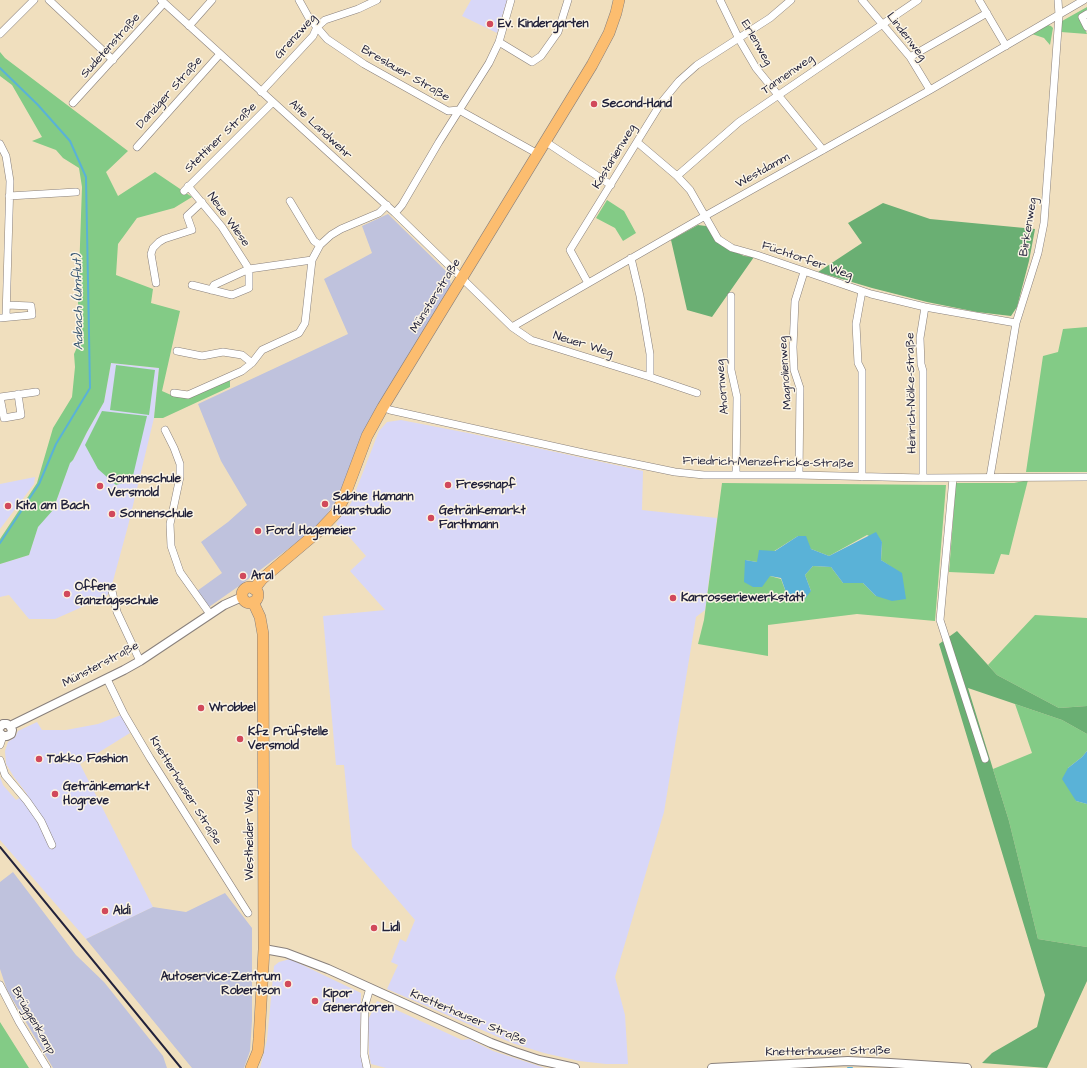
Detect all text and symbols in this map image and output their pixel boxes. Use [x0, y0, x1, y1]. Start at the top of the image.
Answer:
street label: Lindenweg [883, 10, 929, 64]
street label: Sudetenstraße [78, 11, 144, 81]
street label: Grenzweg [272, 11, 320, 63]
place label: Ev. Kindergarten [498, 17, 588, 31]
street label: Erlenweg [737, 18, 775, 68]
marker: Ev. Kindergarten [485, 19, 495, 29]
street label: Breslauer Straße [358, 43, 452, 105]
street label: Tannenweg [759, 52, 817, 98]
street label: Danziger Straße [134, 54, 206, 132]
street label: Alte Landwehr [285, 97, 355, 163]
place label: Second-Hand [602, 97, 672, 111]
marker: Second-Hand [589, 99, 599, 109]
street label: Stettiner Straße [182, 100, 260, 176]
street label: Kastanienweg [590, 122, 640, 192]
street label: Westdamm [733, 150, 793, 192]
street label: Neue Wiese [204, 190, 252, 250]
street label: Birkenweg [1017, 197, 1041, 257]
street label: Füchtorfer Weg [760, 239, 854, 283]
water label: Aabach (Umflut) [70, 254, 88, 350]
street label: Münsterstraße [407, 256, 465, 336]
street label: Neuer Weg [551, 329, 615, 361]
street label: Heinrich-Nölke-Straße [904, 332, 920, 454]
street label: Magnolienweg [776, 336, 796, 410]
street label: Ahornweg [713, 359, 733, 415]
street label: Friedrich-Menzefricke-Straße [682, 454, 854, 472]
place label: Sonnenschule Versmold [108, 472, 181, 500]
place label: Fressnapf [456, 478, 515, 492]
marker: Fressnapf [443, 480, 453, 490]
marker: Sonnenschule Versmold [95, 481, 105, 491]
place label: Sabine Hamann Haarstudio [333, 490, 413, 518]
place label: Kita am Bach [16, 499, 89, 513]
marker: Sabine Hamann Haarstudio [320, 499, 330, 509]
marker: Kita am Bach [3, 501, 13, 511]
place label: Getränkemarkt Farthmann [439, 504, 526, 532]
place label: Sonnenschule [120, 507, 193, 521]
marker: Sonnenschule [107, 509, 117, 519]
marker: Getränkemarkt Farthmann [426, 513, 436, 523]
place label: Ford Hagemeier [266, 524, 355, 538]
marker: Ford Hagemeier [253, 526, 263, 536]
place label: Aral [251, 569, 273, 583]
marker: Aral [238, 571, 248, 581]
place label: Offene Ganztagsschule [75, 580, 159, 608]
marker: Offene Ganztagsschule [62, 589, 72, 599]
place label: Karrosseriewerkstatt [681, 591, 805, 605]
marker: Karrosseriewerkstatt [668, 593, 678, 603]
street label: Münsterstraße [60, 639, 142, 691]
place label: Wrobbel [209, 701, 256, 715]
marker: Wrobbel [196, 703, 206, 713]
place label: Kfz Prüfstelle Versmold [248, 725, 328, 753]
street label: Knetterhauser Straße [146, 734, 224, 848]
marker: Kfz Prüfstelle Versmold [235, 734, 245, 744]
place label: Takko Fashion [47, 752, 128, 766]
marker: Takko Fashion [34, 754, 44, 764]
place label: Getränkemarkt Hogreve [63, 780, 150, 808]
marker: Getränkemarkt Hogreve [50, 789, 60, 799]
street label: Westheider Weg [243, 790, 257, 880]
place label: Aldi [113, 904, 131, 918]
marker: Aldi [100, 906, 110, 916]
place label: Lidl [382, 921, 400, 935]
marker: Lidl [369, 923, 379, 933]
place label: Autoservice-Zentrum Robertson [161, 970, 280, 998]
marker: Autoservice-Zentrum Robertson [283, 979, 293, 989]
street label: Brüggenkamp [8, 985, 58, 1057]
place label: Kipor Generatoren [323, 987, 394, 1015]
street label: Knetterhauser Straße [408, 987, 528, 1049]
marker: Kipor Generatoren [310, 996, 320, 1006]
street label: Knetterhauser Straße [765, 1044, 891, 1060]

